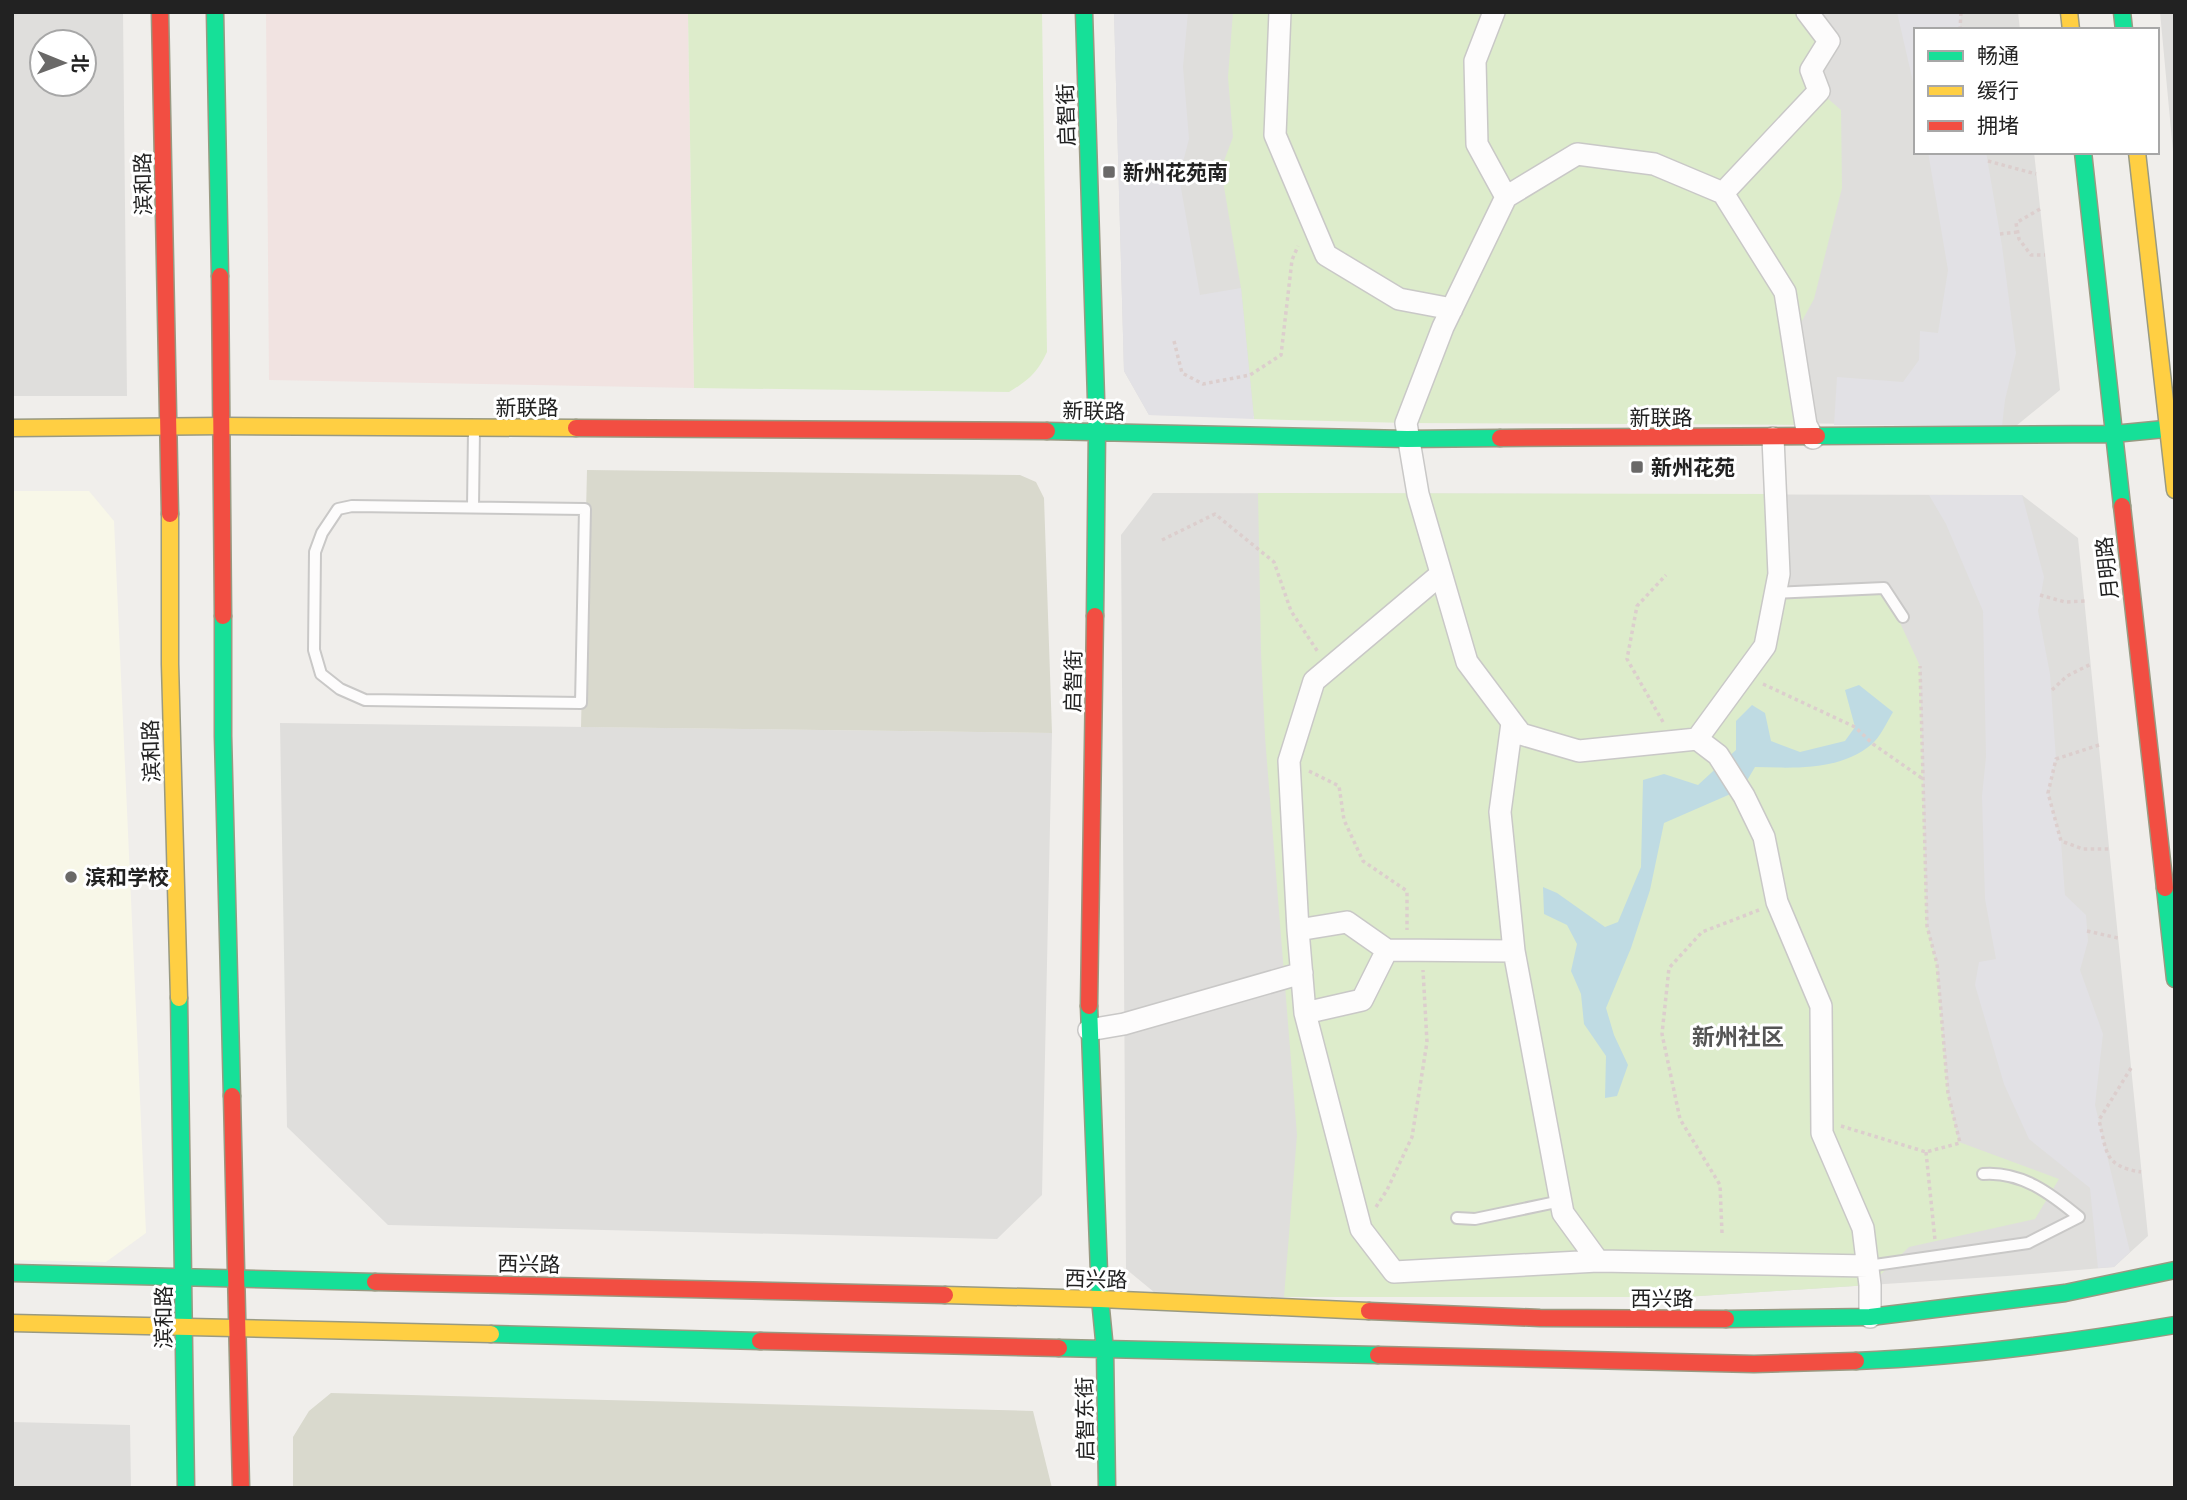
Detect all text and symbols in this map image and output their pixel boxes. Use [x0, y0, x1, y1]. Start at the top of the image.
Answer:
north arrow [28, 28, 98, 98]
legend [1914, 28, 2159, 154]
text: 畅通 [1977, 43, 2019, 68]
text: 北 [68, 54, 91, 73]
text: 缓行 [1977, 78, 2019, 103]
street label: 启智街 [1052, 83, 1080, 147]
text: 拥堵 [1977, 113, 2019, 138]
street label: 滨和路 [130, 152, 156, 216]
place label: 新州花苑南 [1123, 160, 1228, 185]
marker: 新州花苑南 [1101, 164, 1117, 180]
street label: 新联路 [496, 395, 559, 420]
street label: 新联路 [1062, 398, 1126, 424]
street label: 新联路 [1630, 405, 1693, 430]
place label: 新州花苑 [1651, 455, 1735, 480]
marker: 新州花苑 [1629, 459, 1645, 475]
street label: 月明路 [2091, 535, 2123, 601]
street label: 启智街 [1060, 649, 1086, 713]
street label: 滨和路 [137, 719, 165, 783]
place label: 滨和学校 [85, 865, 169, 890]
marker: 滨和学校 [63, 869, 79, 885]
district label: 新州社区 [1692, 1023, 1784, 1051]
street label: 西兴路 [497, 1251, 561, 1277]
street label: 西兴路 [1064, 1265, 1128, 1293]
street label: 滨和路 [151, 1286, 176, 1349]
street label: 西兴路 [1631, 1286, 1694, 1311]
street label: 启智东街 [1072, 1377, 1098, 1461]

